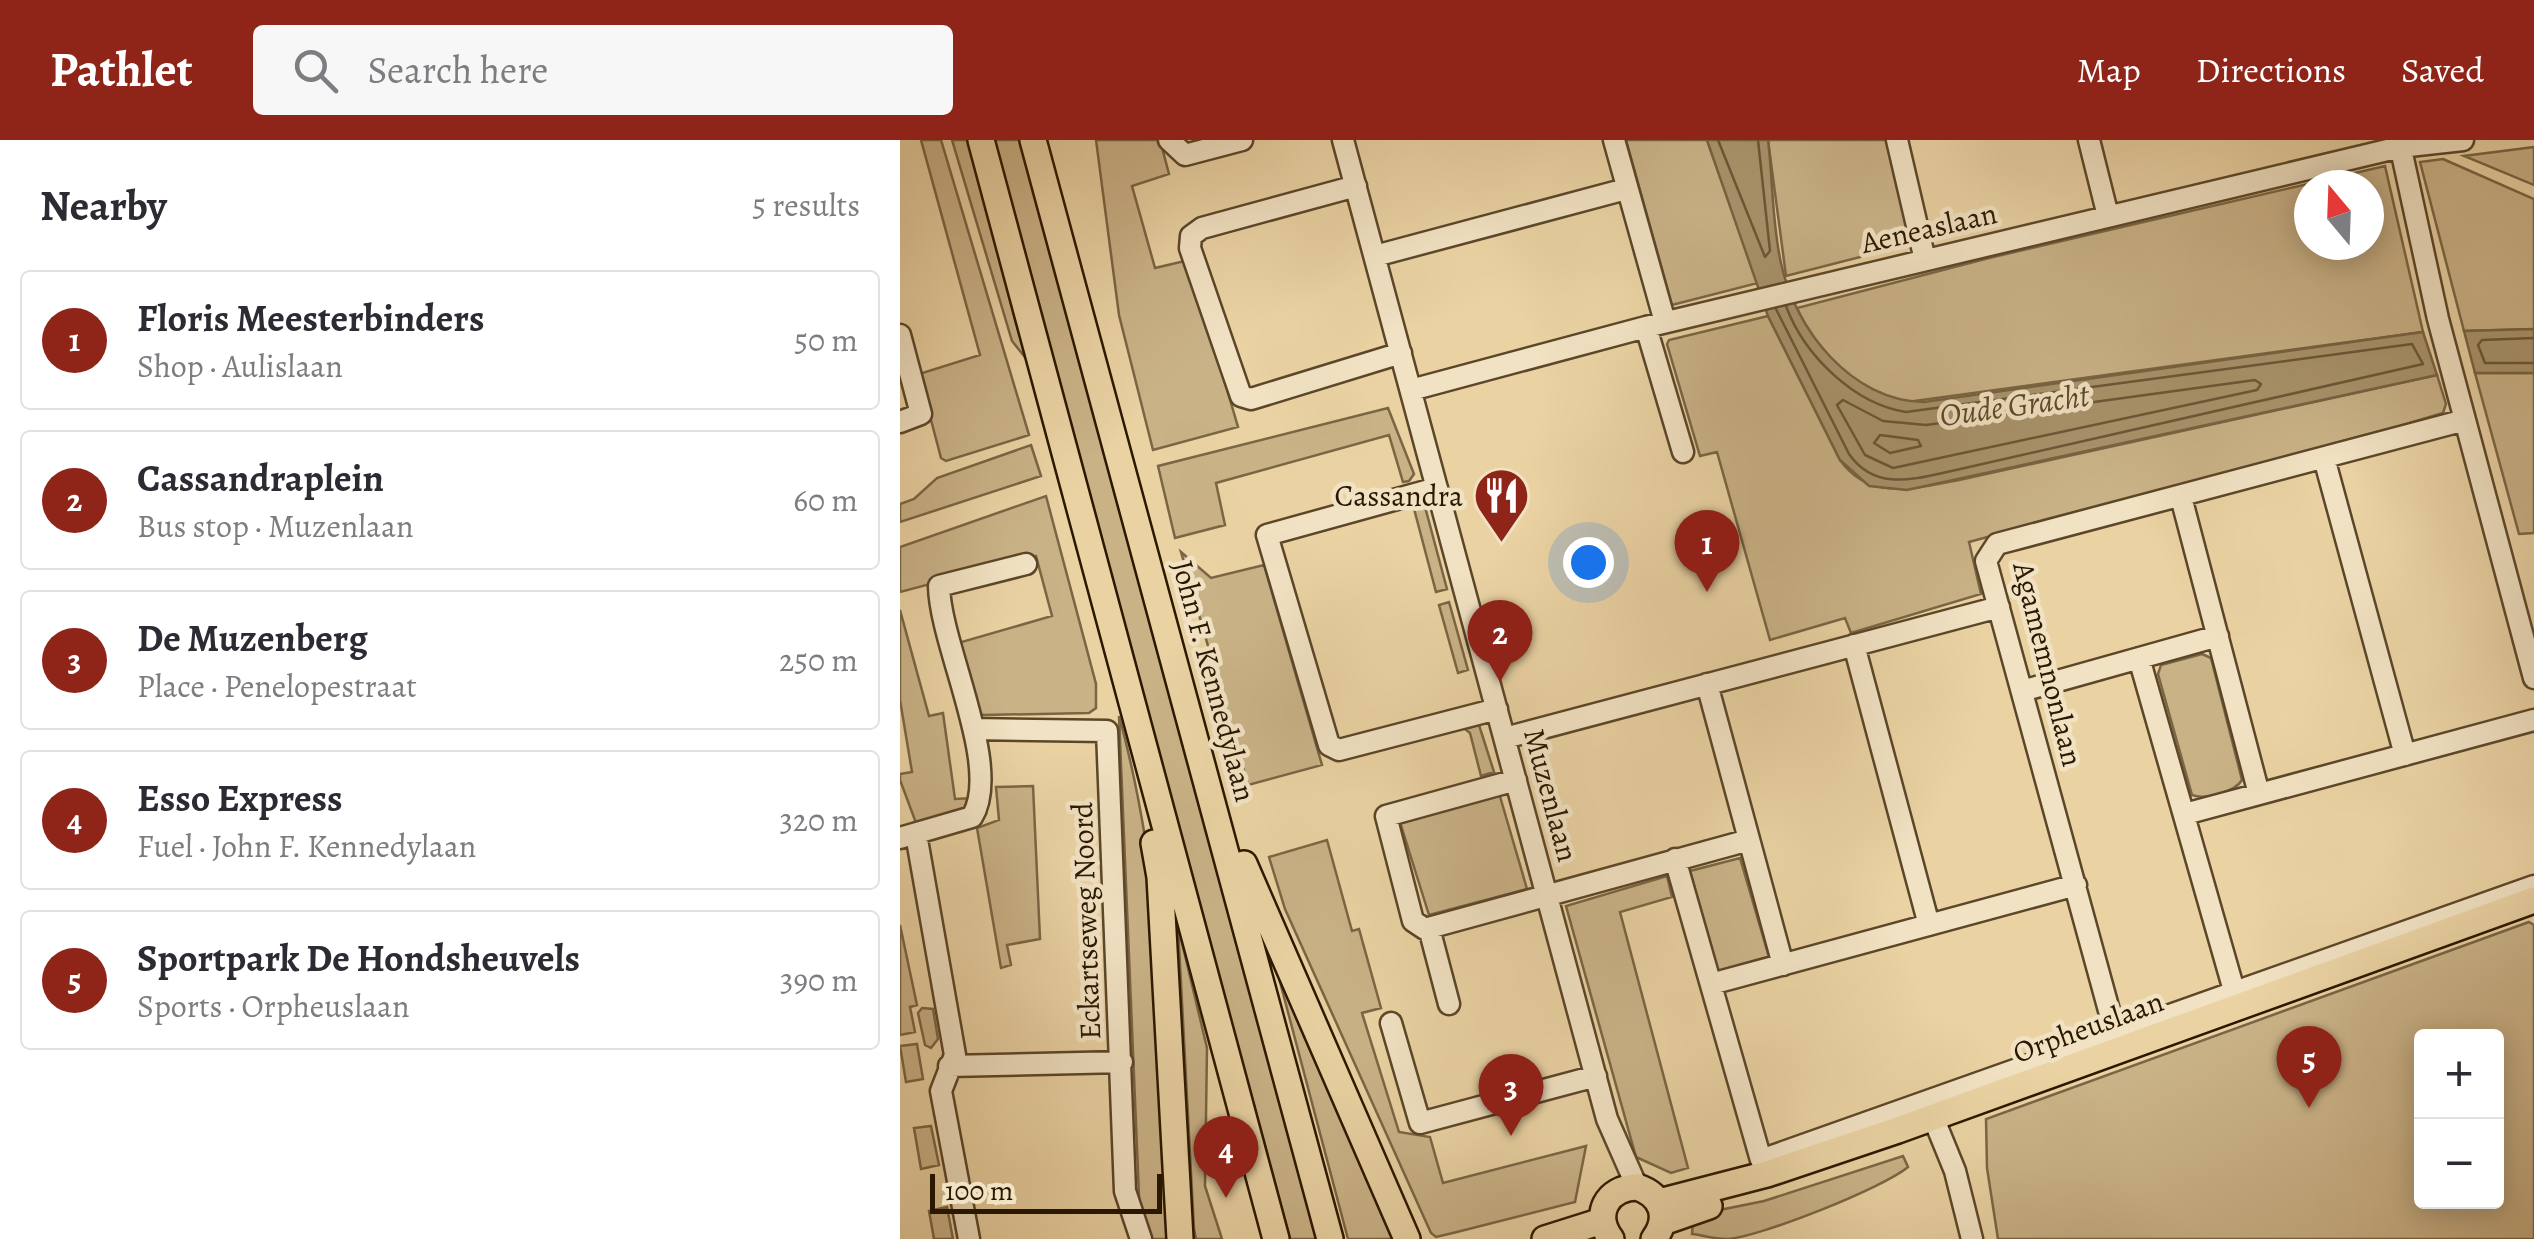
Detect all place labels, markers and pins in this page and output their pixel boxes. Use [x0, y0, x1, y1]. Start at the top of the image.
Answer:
restaurant icon: Cassandra [1472, 466, 1532, 545]
place label: Cassandra [1334, 476, 1463, 516]
pin: 1 [1674, 510, 1740, 592]
pin: 2 [1468, 600, 1532, 682]
pin: 5 [2276, 1026, 2342, 1108]
pin: 3 [1478, 1054, 1544, 1136]
pin: 4 [1194, 1116, 1258, 1198]

